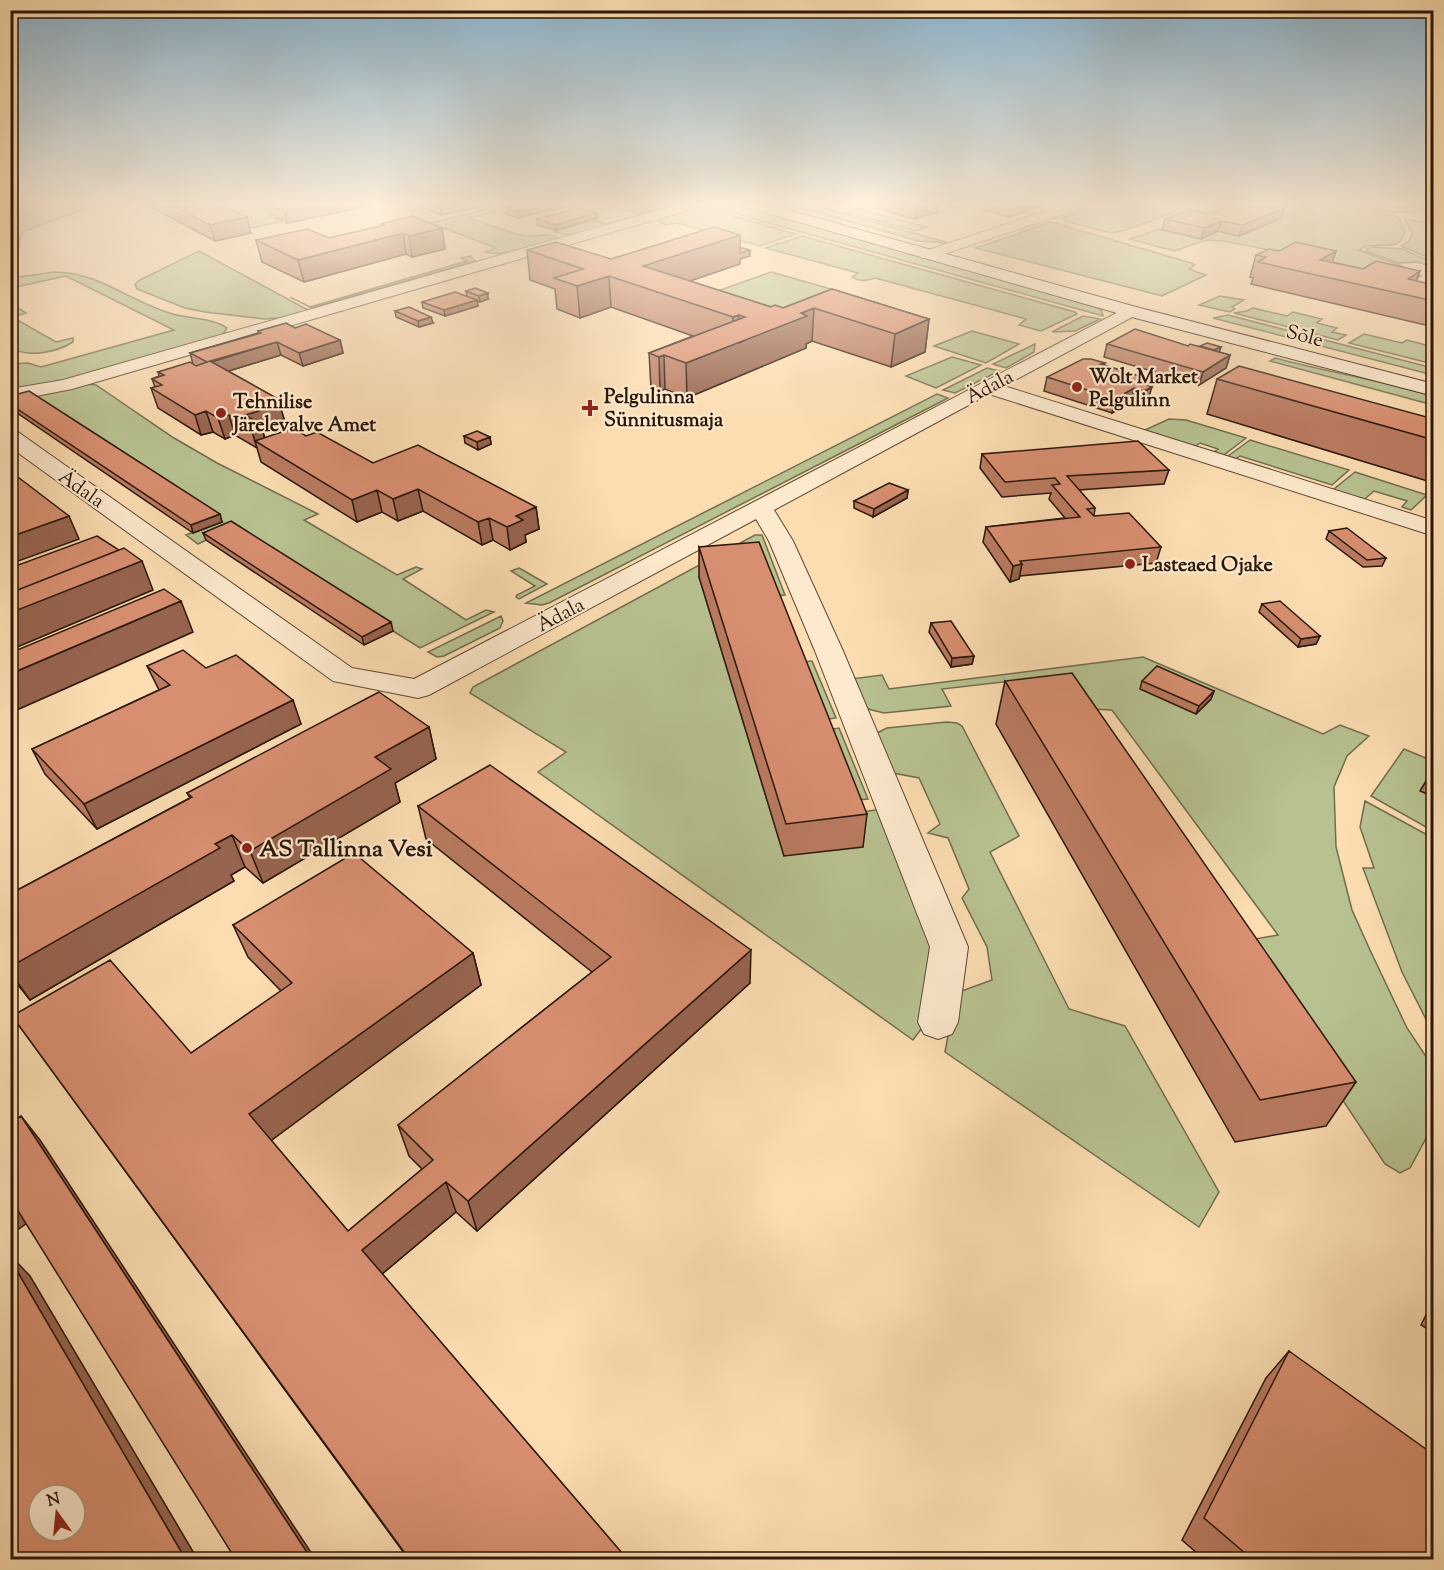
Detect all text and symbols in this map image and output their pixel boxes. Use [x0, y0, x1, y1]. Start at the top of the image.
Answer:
street label: Sõle [1283, 319, 1326, 356]
street label: Ädala [961, 364, 1019, 413]
place label: Wolt Market Pelgulinn [1089, 364, 1198, 416]
marker: Wolt Market Pelgulinn [1070, 380, 1084, 394]
place label: Pelgulinna Sünnitusmaja [604, 384, 724, 436]
place label: Tehnilise Järelevalve Amet [231, 389, 376, 441]
marker: Pelgulinna Sünnitusmaja [581, 399, 599, 417]
marker: Tehnilise Järelevalve Amet [214, 406, 228, 420]
street label: Ädala [52, 464, 110, 516]
place label: Lasteaed Ojake [1142, 552, 1273, 581]
marker: Lasteaed Ojake [1123, 557, 1137, 571]
street label: Ädala [532, 592, 590, 641]
place label: AS Tallinna Vesi [259, 833, 433, 867]
marker: AS Tallinna Vesi [240, 841, 254, 855]
north arrow [27, 1483, 87, 1543]
text: N [45, 1488, 63, 1514]

